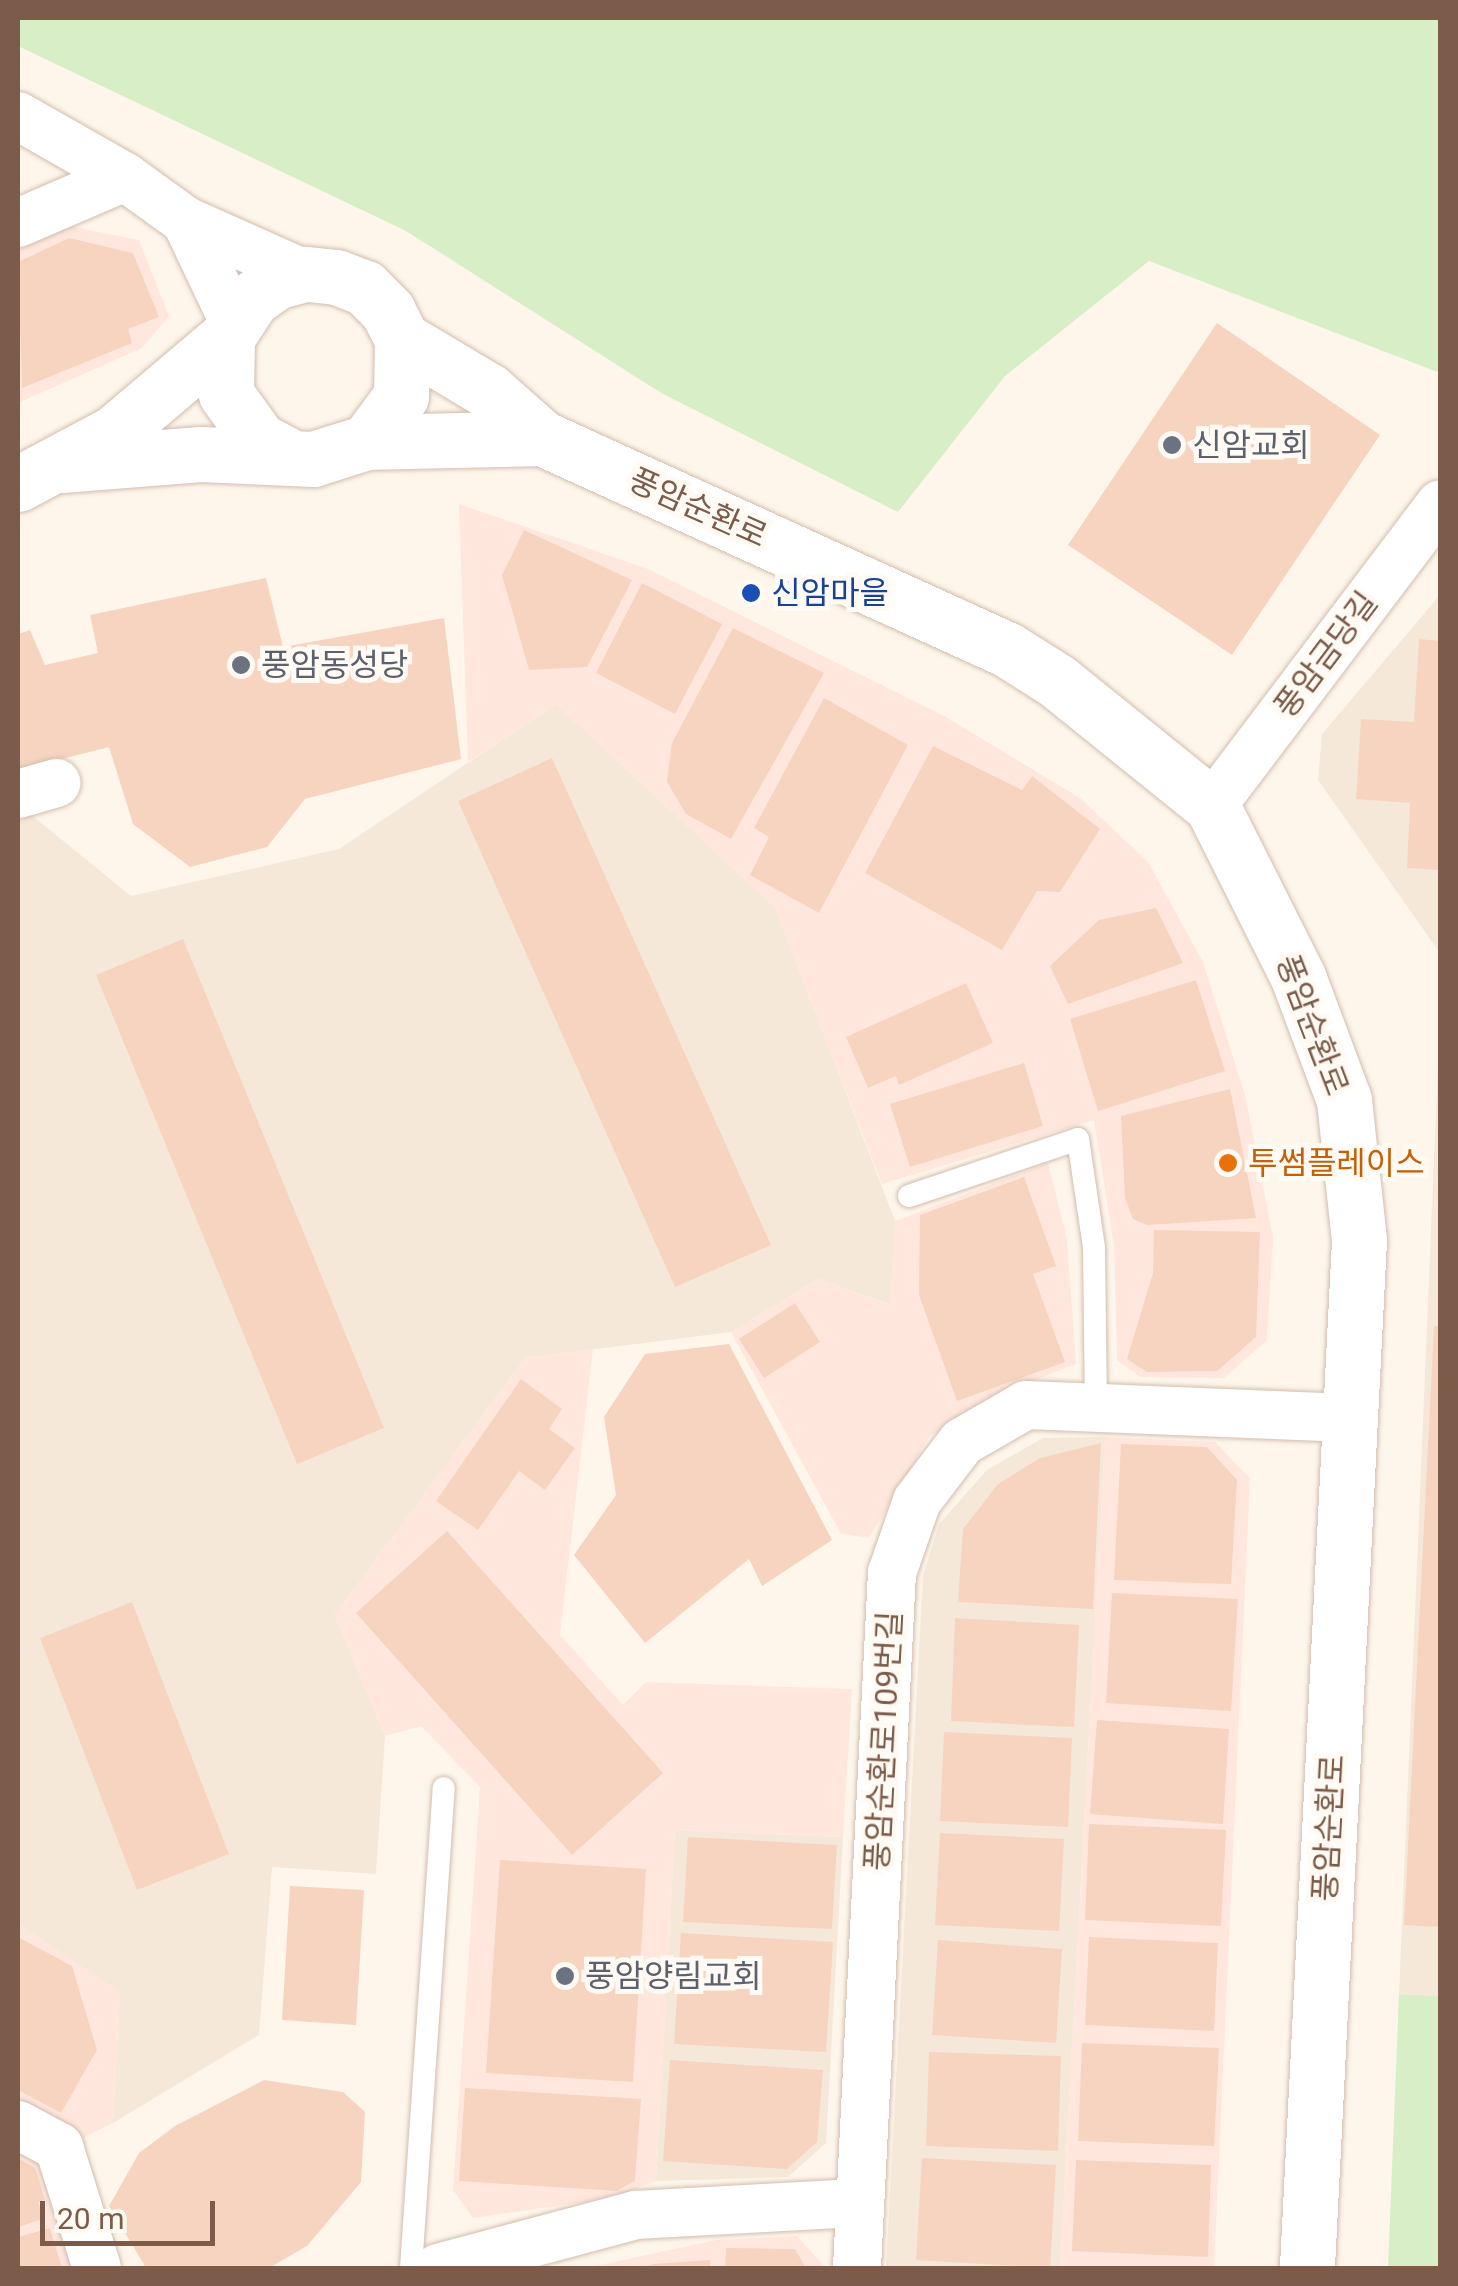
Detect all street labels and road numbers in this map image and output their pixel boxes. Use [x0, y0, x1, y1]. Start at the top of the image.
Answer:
street label: 풍암순환로 [623, 461, 773, 555]
street label: 풍암금당길 [1266, 585, 1386, 725]
street label: 풍암순환로 [1268, 949, 1356, 1101]
street label: 풍암순환로109번길 [858, 1610, 910, 1872]
street label: 풍암순환로 [1306, 1753, 1352, 1903]

